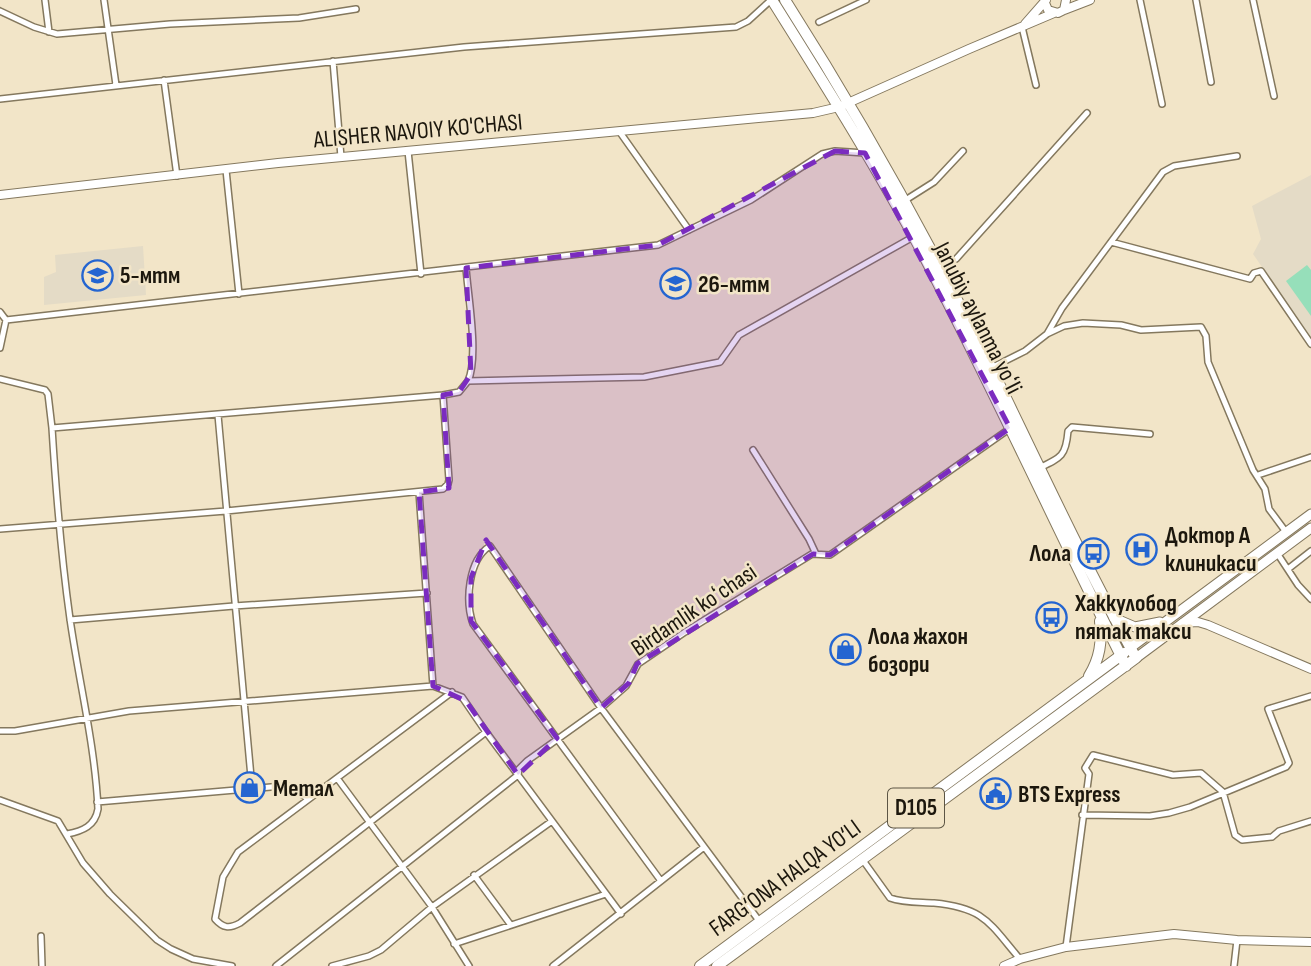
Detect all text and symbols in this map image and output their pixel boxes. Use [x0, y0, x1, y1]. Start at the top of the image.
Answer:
street label: ALISHER NAVOIY KO'CHASI [311, 107, 524, 155]
street label: Janubiy aylanma yoʻli [927, 236, 1029, 399]
school or university icon: 5-мтм [80, 258, 114, 292]
place label: 5-мтм [120, 261, 180, 290]
school or university icon: 26-мтм [658, 267, 692, 301]
place label: 26-мтм [698, 270, 770, 299]
place label: Доктор А клиникаси [1165, 521, 1257, 578]
hospital icon: Доктор А клиникаси [1125, 532, 1159, 566]
bus stop icon: Лола [1077, 536, 1111, 570]
place label: Лола [1029, 539, 1071, 568]
street label: Birdamlik koʻchasi [626, 557, 762, 663]
place label: Хаккулобод пятак такси [1074, 589, 1191, 646]
bus stop icon: Хаккулобод пятак такси [1035, 600, 1069, 634]
place label: Лола жахон бозори [867, 622, 968, 679]
shop icon: Лола жахон бозори [828, 633, 862, 667]
shop icon: Метал [233, 771, 267, 805]
place label: Метал [273, 774, 334, 803]
public building icon: BTS Express [978, 777, 1012, 811]
place label: BTS Express [1018, 780, 1121, 809]
road number: D105 [888, 788, 944, 828]
street label: FARG‘ONA HALQA YO‘LI [704, 813, 866, 943]

